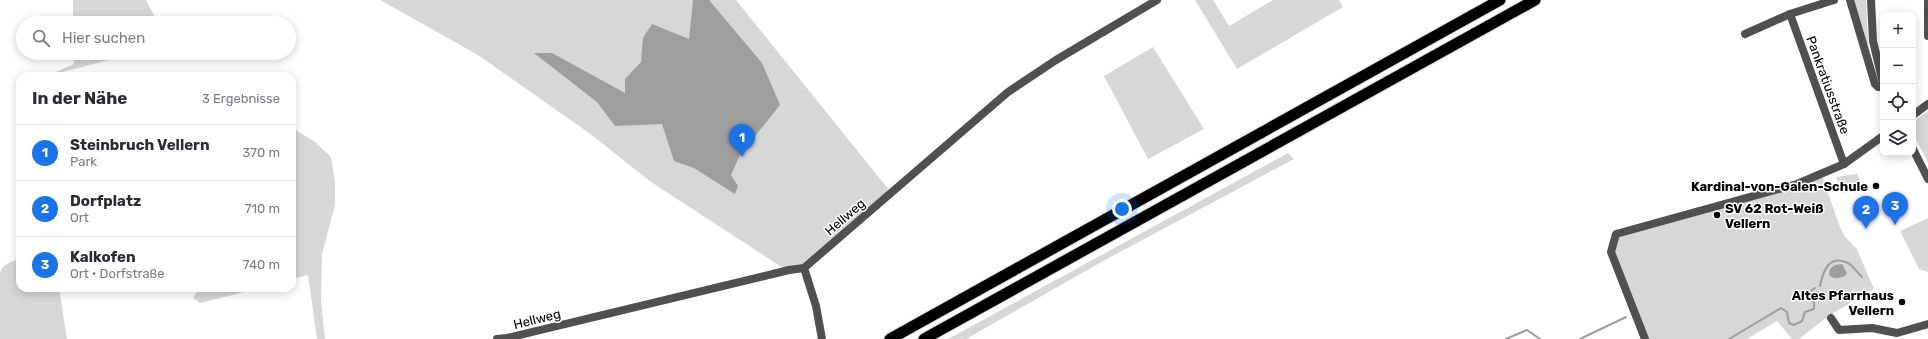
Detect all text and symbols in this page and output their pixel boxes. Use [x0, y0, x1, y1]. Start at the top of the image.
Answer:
map controls [1880, 12, 1916, 156]
button: + [1880, 12, 1916, 48]
search box [16, 16, 296, 60]
icon: search [30, 27, 52, 49]
text: Hier suchen [62, 29, 145, 47]
street label: Pankratiusstraße [1803, 34, 1853, 136]
button: − [1880, 48, 1916, 84]
button: locate [1880, 84, 1916, 120]
text: In der Nähe [32, 88, 127, 108]
text: 3 Ergebnisse [202, 91, 280, 106]
button: layers [1880, 120, 1916, 156]
pin: 1 [729, 124, 755, 157]
text: Steinbruch Vellern [70, 136, 210, 154]
text: 1 [42, 145, 48, 160]
text: 370 m [243, 145, 280, 160]
text: Park [70, 154, 97, 169]
place label: Kardinal-von-Galen-Schule [1691, 179, 1868, 194]
marker: Kardinal-von-Galen-Schule [1871, 181, 1881, 191]
text: Dorfplatz [70, 192, 141, 210]
pin: 3 [1882, 192, 1908, 225]
street label: Hellweg [822, 196, 869, 239]
pin: 2 [1853, 196, 1879, 229]
your location [1112, 199, 1132, 219]
text: 2 [41, 201, 49, 216]
text: 710 m [245, 201, 280, 216]
place label: SV 62 Rot-Weiß Vellern [1725, 201, 1824, 231]
text: Ort [70, 210, 89, 225]
marker: SV 62 Rot-Weiß Vellern [1712, 210, 1722, 220]
text: Kalkofen [70, 248, 136, 266]
text: 3 [41, 257, 49, 272]
text: 740 m [243, 257, 280, 272]
text: Ort · Dorfstraße [70, 266, 165, 281]
place label: Altes Pfarrhaus Vellern [1792, 288, 1894, 318]
marker: Altes Pfarrhaus Vellern [1897, 297, 1907, 307]
street label: Hellweg [512, 306, 562, 333]

